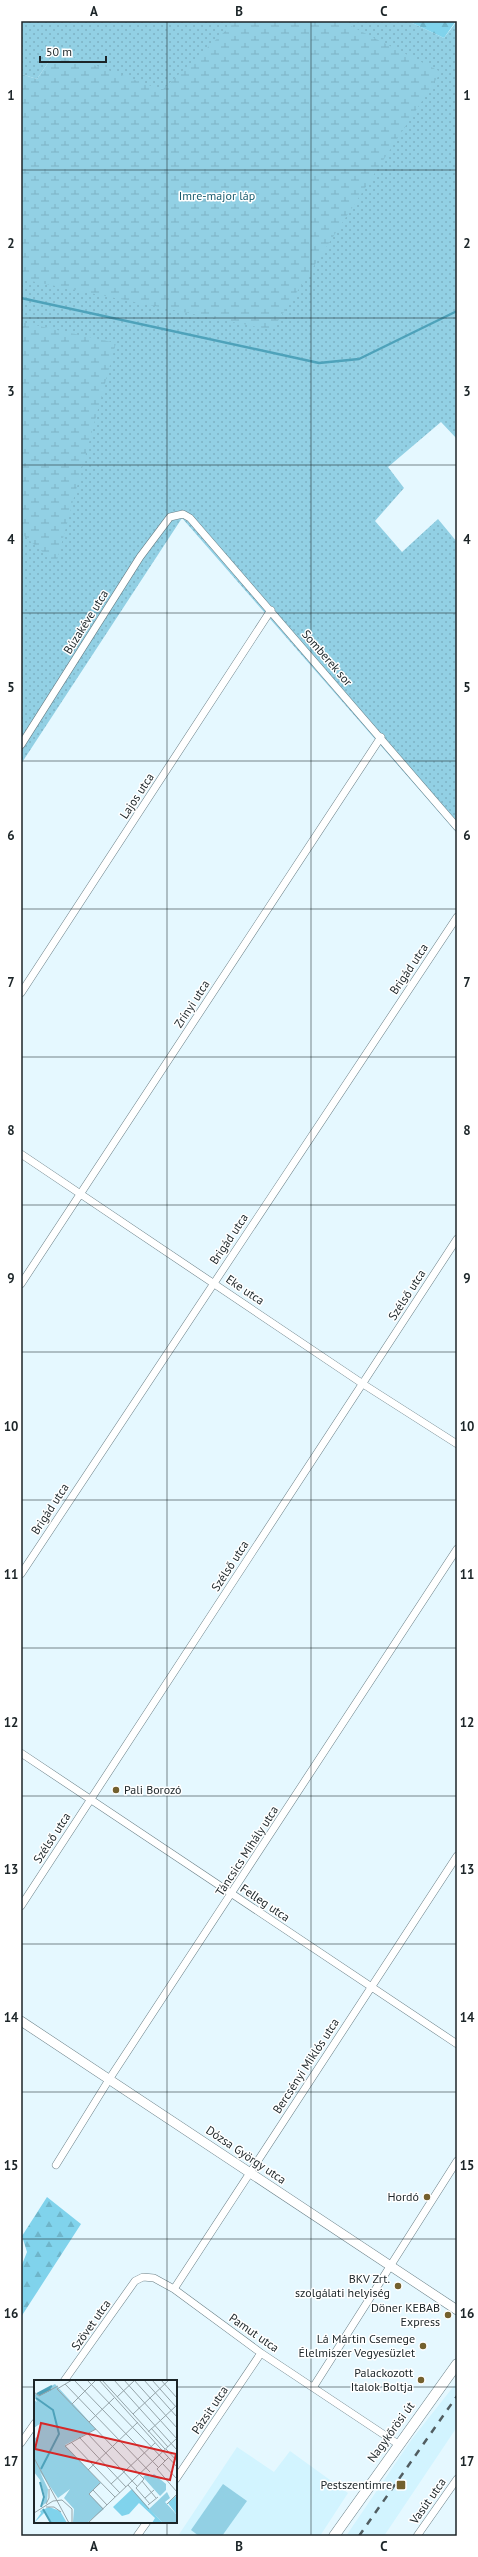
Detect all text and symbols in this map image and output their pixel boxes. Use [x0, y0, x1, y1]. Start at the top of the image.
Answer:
text: A [90, 3, 98, 20]
text: B [235, 3, 243, 20]
text: C [380, 3, 388, 20]
scale bar [40, 38, 106, 64]
text: 50 m [46, 44, 72, 59]
text: 1 [7, 87, 15, 104]
text: 1 [463, 87, 471, 104]
park label: Imre-major láp [179, 188, 255, 203]
text: 2 [7, 235, 15, 252]
text: 2 [463, 235, 471, 252]
text: 3 [7, 383, 15, 400]
text: 3 [463, 383, 471, 400]
text: 4 [7, 531, 15, 548]
text: 4 [463, 531, 471, 548]
street label: Búzakéve utca [60, 587, 111, 657]
street label: Somberek sor [299, 627, 356, 689]
text: 5 [7, 679, 15, 696]
text: 5 [463, 679, 471, 696]
street label: Lajos utca [116, 770, 157, 821]
text: 6 [7, 827, 15, 844]
text: 6 [463, 827, 471, 844]
street label: Brigád utca [386, 940, 431, 997]
text: 7 [7, 974, 15, 991]
text: 7 [463, 974, 471, 991]
street label: Zrínyi utca [171, 977, 213, 1030]
text: 8 [7, 1122, 15, 1139]
text: 8 [463, 1122, 471, 1139]
street label: Brigád utca [206, 1210, 251, 1267]
street label: Szélső utca [385, 1266, 429, 1323]
text: 9 [7, 1270, 15, 1287]
text: 9 [463, 1270, 471, 1287]
street label: Eke utca [223, 1271, 267, 1308]
text: 10 [4, 1418, 18, 1435]
text: 10 [460, 1418, 474, 1435]
street label: Brigád utca [27, 1480, 72, 1537]
street label: Szélső utca [208, 1537, 252, 1594]
text: 11 [4, 1566, 18, 1583]
text: 11 [460, 1566, 474, 1583]
text: 12 [4, 1714, 18, 1731]
text: 12 [460, 1714, 474, 1731]
place label: Pali Borozó [124, 1782, 182, 1797]
marker: Pali Borozó [111, 1785, 121, 1795]
street label: Táncsics Mihály utca [212, 1803, 281, 1899]
street label: Szélső utca [30, 1809, 74, 1866]
text: 13 [4, 1861, 18, 1878]
text: 13 [460, 1861, 474, 1878]
street label: Felleg utca [238, 1881, 293, 1925]
text: 14 [4, 2009, 19, 2026]
text: 14 [460, 2009, 475, 2026]
street label: Bercsényi Miklós utca [269, 2015, 342, 2116]
street label: Dózsa György utca [203, 2122, 289, 2187]
text: 15 [4, 2157, 18, 2174]
text: 15 [460, 2157, 474, 2174]
place label: Hordó [388, 2189, 419, 2204]
marker: Hordó [422, 2192, 432, 2202]
place label: BKV Zrt. szolgálati helyiség [295, 2271, 390, 2300]
marker: BKV Zrt. szolgálati helyiség [393, 2281, 403, 2291]
street label: Szövet utca [68, 2296, 114, 2353]
place label: Döner KEBAB Express [371, 2300, 440, 2329]
text: 16 [4, 2305, 18, 2322]
text: 16 [460, 2305, 474, 2322]
street label: Pamut utca [226, 2310, 282, 2355]
marker: Döner KEBAB Express [443, 2310, 453, 2320]
place label: Lá Mártin Csemege Élelmiszer Vegyesüzlet [299, 2331, 415, 2360]
marker: Lá Mártin Csemege Élelmiszer Vegyesüzlet [418, 2341, 428, 2351]
place label: Palackozott Italok Boltja [351, 2365, 413, 2394]
marker: Palackozott Italok Boltja [416, 2375, 426, 2385]
inset map [34, 2380, 177, 2523]
street label: Pázsit utca [188, 2383, 231, 2437]
street label: Nagykőrösi út [364, 2399, 417, 2465]
text: 17 [4, 2453, 18, 2470]
text: 17 [460, 2453, 474, 2470]
street label: Vasút utca [406, 2475, 449, 2527]
place label: Pestszentimre [320, 2477, 392, 2492]
marker: Pestszentimre [395, 2479, 407, 2491]
text: A [90, 2538, 98, 2555]
text: B [235, 2538, 243, 2555]
text: C [380, 2538, 388, 2555]

